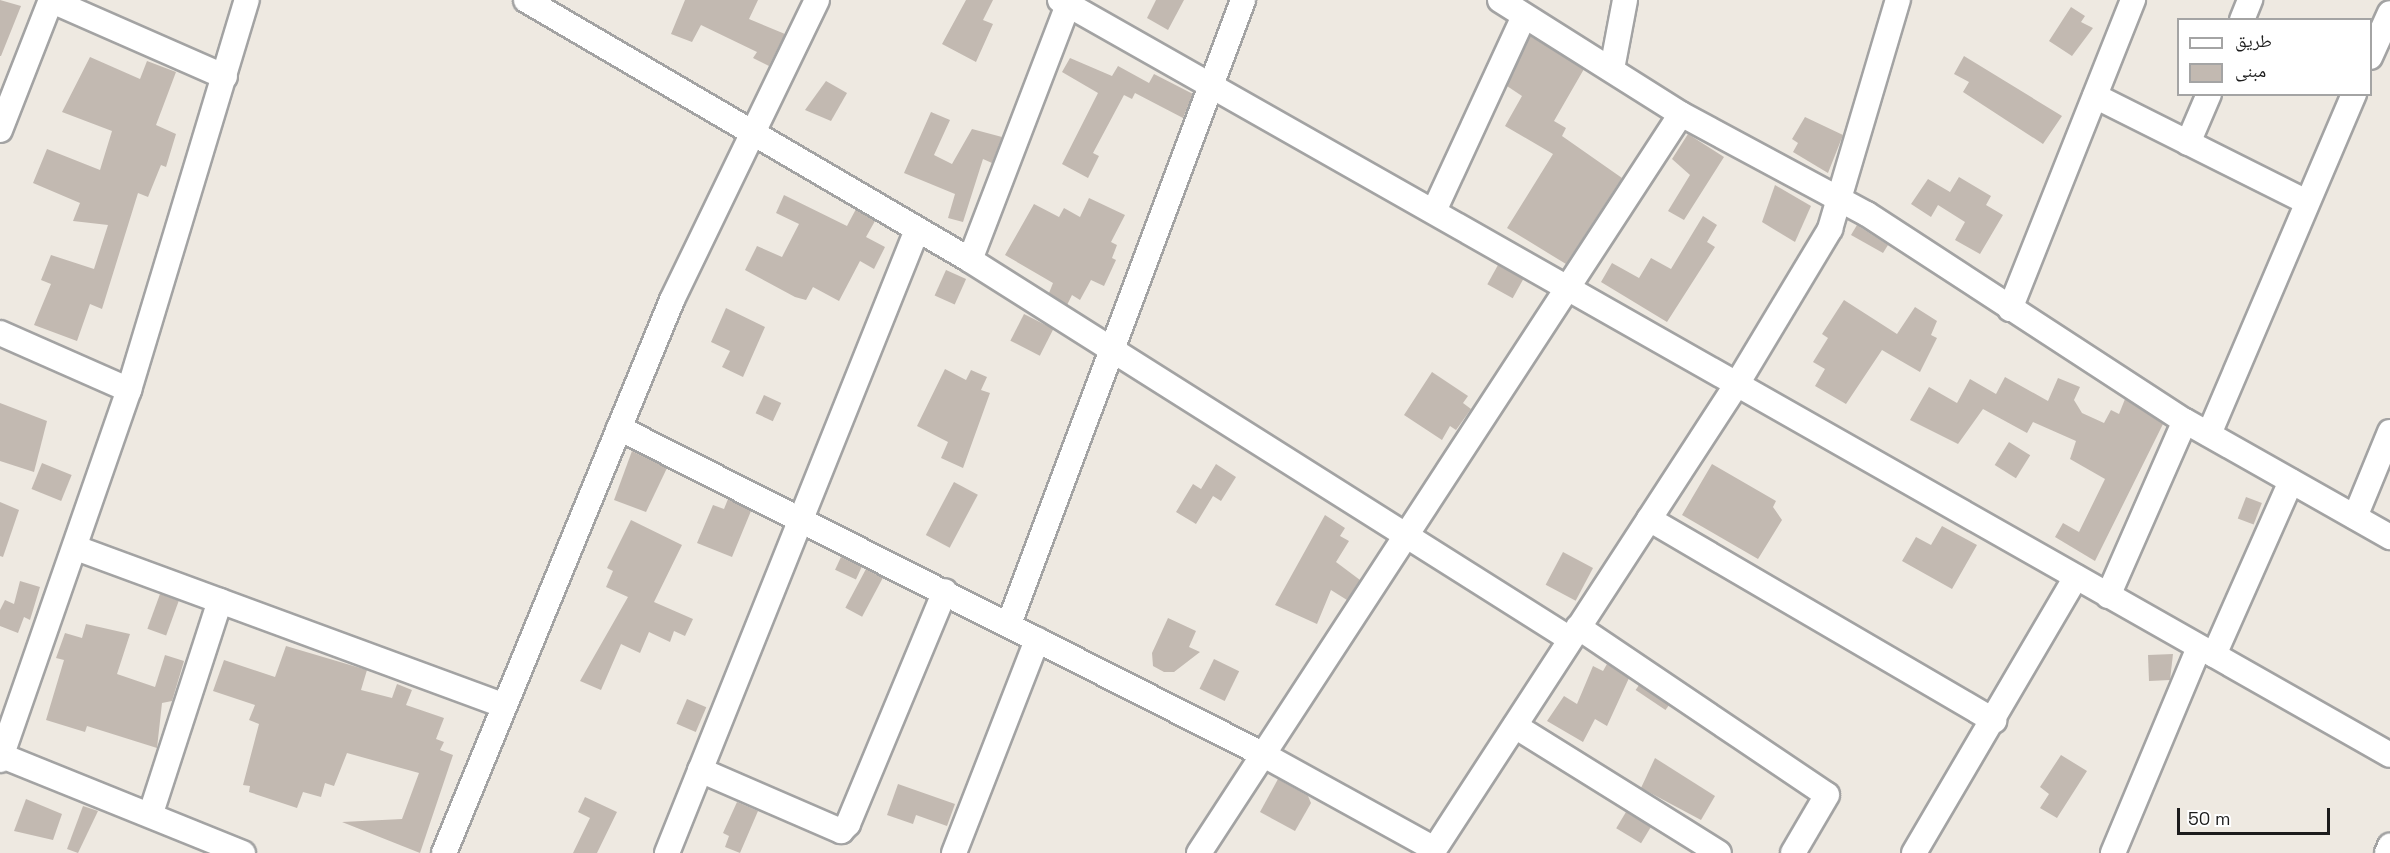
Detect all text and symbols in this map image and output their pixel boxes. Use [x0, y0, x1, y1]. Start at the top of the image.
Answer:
legend [2177, 18, 2372, 96]
text: طريق [2235, 29, 2272, 52]
text: مبنى [2235, 59, 2266, 82]
scale bar [2180, 796, 2333, 834]
text: 50 m [2188, 807, 2230, 830]

